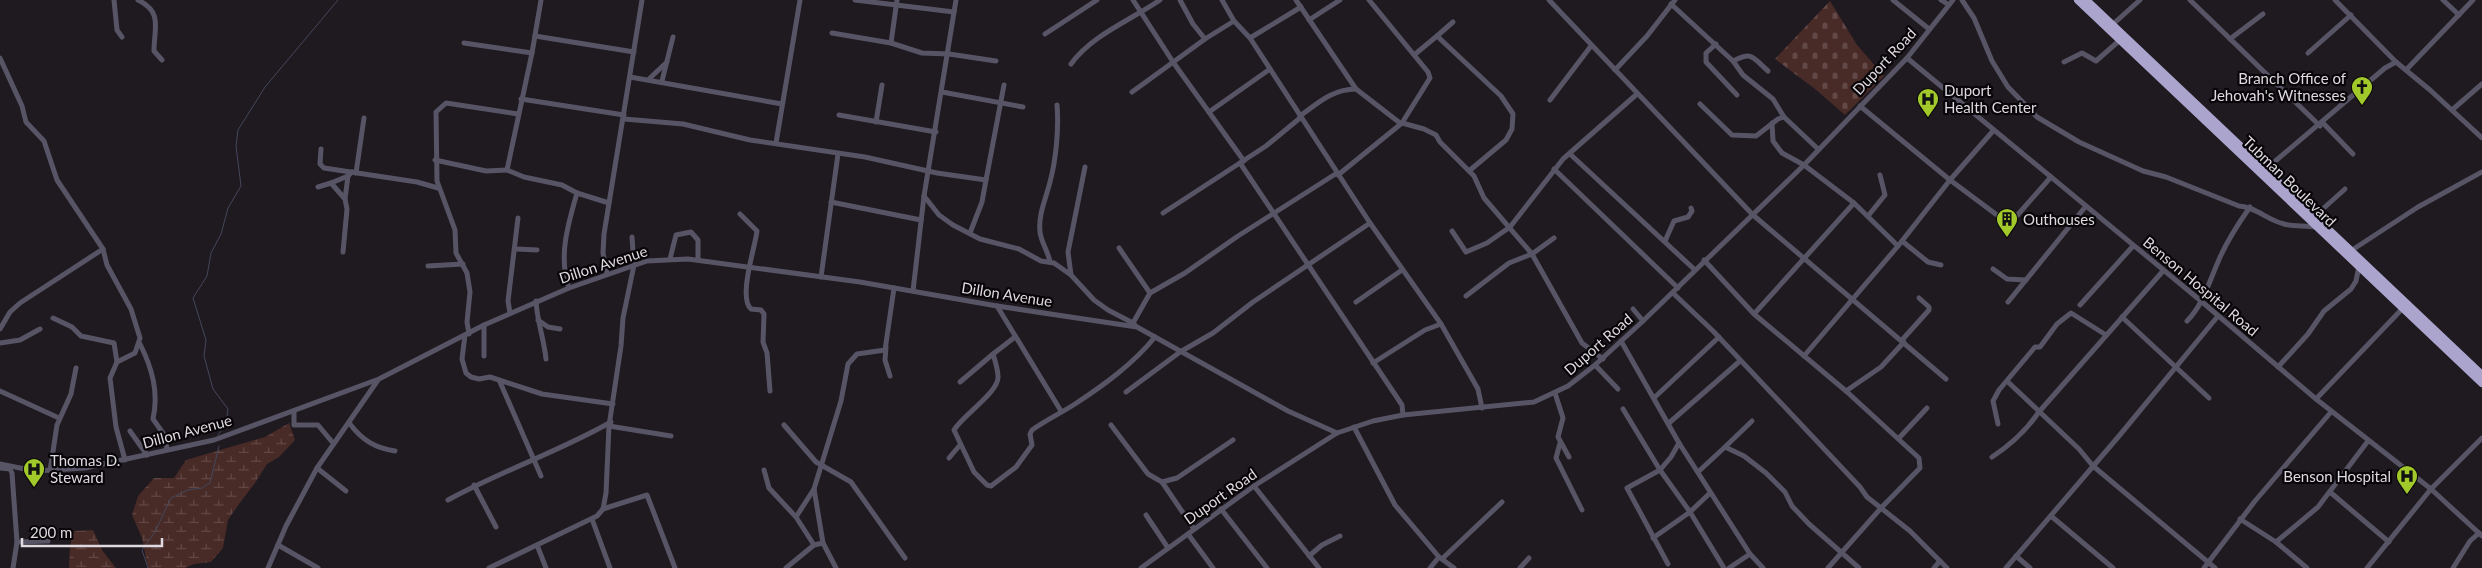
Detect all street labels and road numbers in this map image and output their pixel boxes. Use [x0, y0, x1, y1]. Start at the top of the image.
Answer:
street label: Duport Road [1849, 24, 1919, 98]
street label: Tubman Boulevard [2240, 132, 2340, 230]
street label: Benson Hospital Road [2140, 233, 2262, 339]
street label: Dillon Avenue [557, 241, 650, 287]
street label: Dillon Avenue [960, 278, 1054, 310]
street label: Duport Road [1560, 309, 1636, 379]
street label: Dillon Avenue [140, 410, 234, 452]
street label: Duport Road [1180, 464, 1260, 528]

